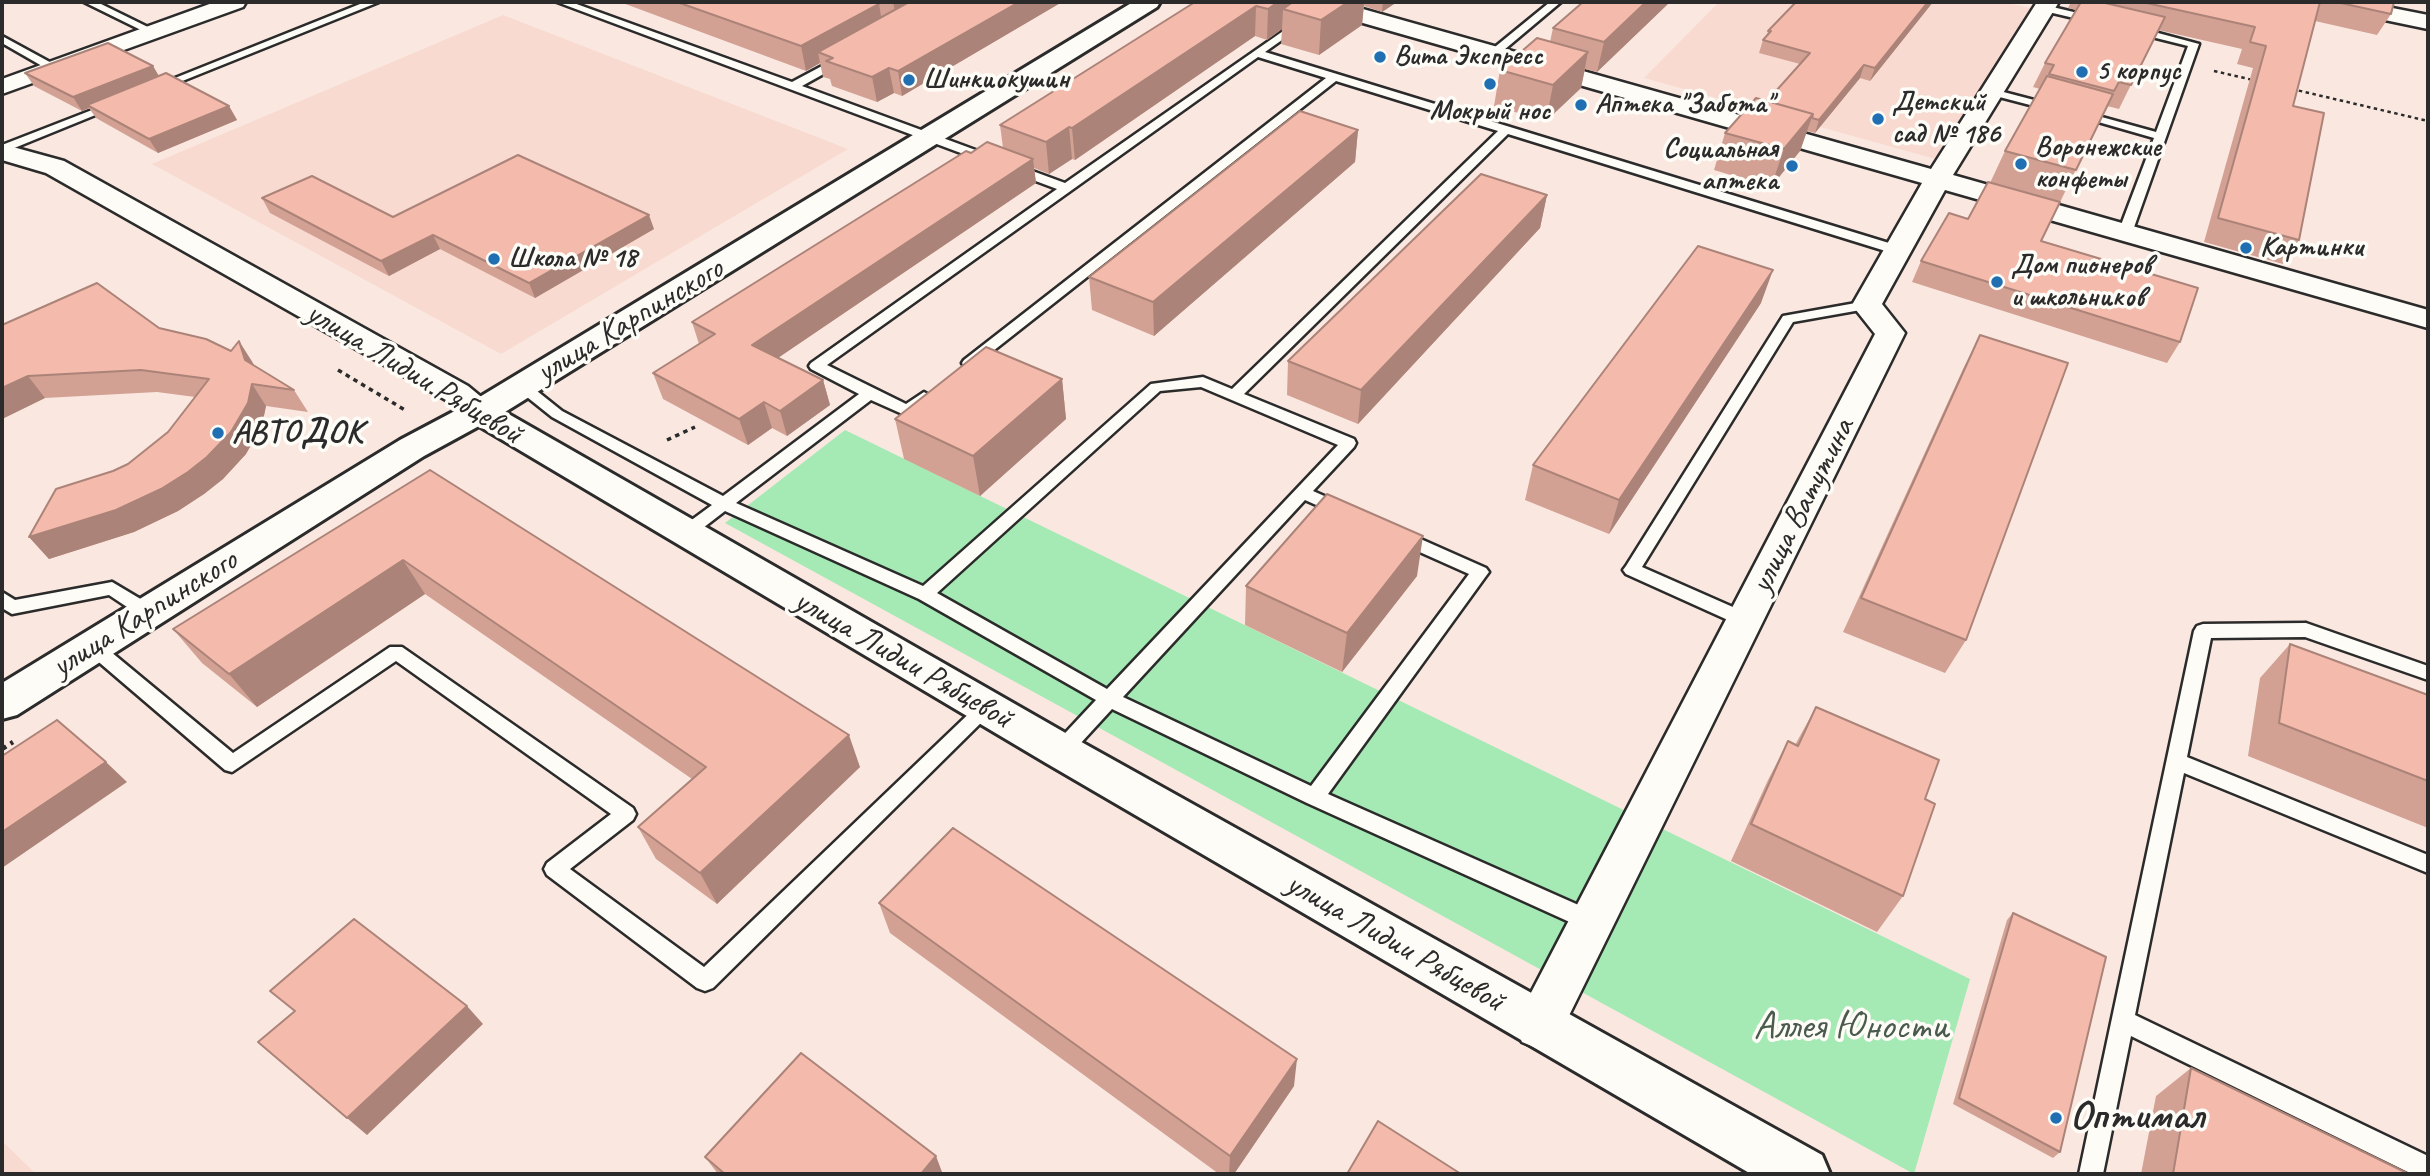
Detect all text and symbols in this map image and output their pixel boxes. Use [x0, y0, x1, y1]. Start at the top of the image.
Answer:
place label: Вита Экспресс [1394, 40, 1543, 74]
marker: Вита Экспресс [1372, 49, 1388, 65]
place label: 5 корпус [2096, 55, 2180, 89]
place label: Шинкиокушин [923, 63, 1069, 97]
marker: 5 корпус [2074, 64, 2090, 80]
marker: Шинкиокушин [901, 72, 917, 88]
marker: Мокрый нос [1482, 76, 1498, 92]
place label: Детский сад № 186 [1892, 86, 2000, 152]
place label: Аптека "Забота" [1595, 88, 1773, 122]
place label: Мокрый нос [1430, 95, 1550, 129]
marker: Аптека "Забота" [1573, 97, 1589, 113]
marker: Детский сад № 186 [1870, 111, 1886, 127]
place label: Воронежские конфеты [2035, 131, 2161, 197]
place label: Социальная аптека [1663, 133, 1778, 199]
marker: Воронежские конфеты [2013, 156, 2029, 172]
marker: Социальная аптека [1784, 158, 1800, 174]
place label: Картинки [2260, 231, 2363, 265]
marker: Картинки [2238, 240, 2254, 256]
place label: Школа № 18 [508, 242, 637, 276]
place label: Дом пионеров и школьников [2011, 249, 2152, 315]
street label: улица Карпинского [529, 250, 731, 392]
marker: Школа № 18 [486, 251, 502, 267]
marker: Дом пионеров и школьников [1989, 274, 2005, 290]
street label: улица Лидии Рябцевой [298, 294, 530, 454]
street label: улица Ватутина [1742, 412, 1864, 600]
place label: АВТОДОК [232, 413, 363, 453]
marker: АВТОДОК [210, 425, 226, 441]
street label: улица Карпинского [45, 541, 245, 687]
street label: улица Лидии Рябцевой [787, 581, 1019, 739]
street label: улица Лидии Рябцевой [1279, 864, 1511, 1022]
park label: Аллея Юности [1754, 1004, 1948, 1052]
place label: Оптимал [2070, 1094, 2204, 1142]
marker: Оптимал [2048, 1110, 2064, 1126]

